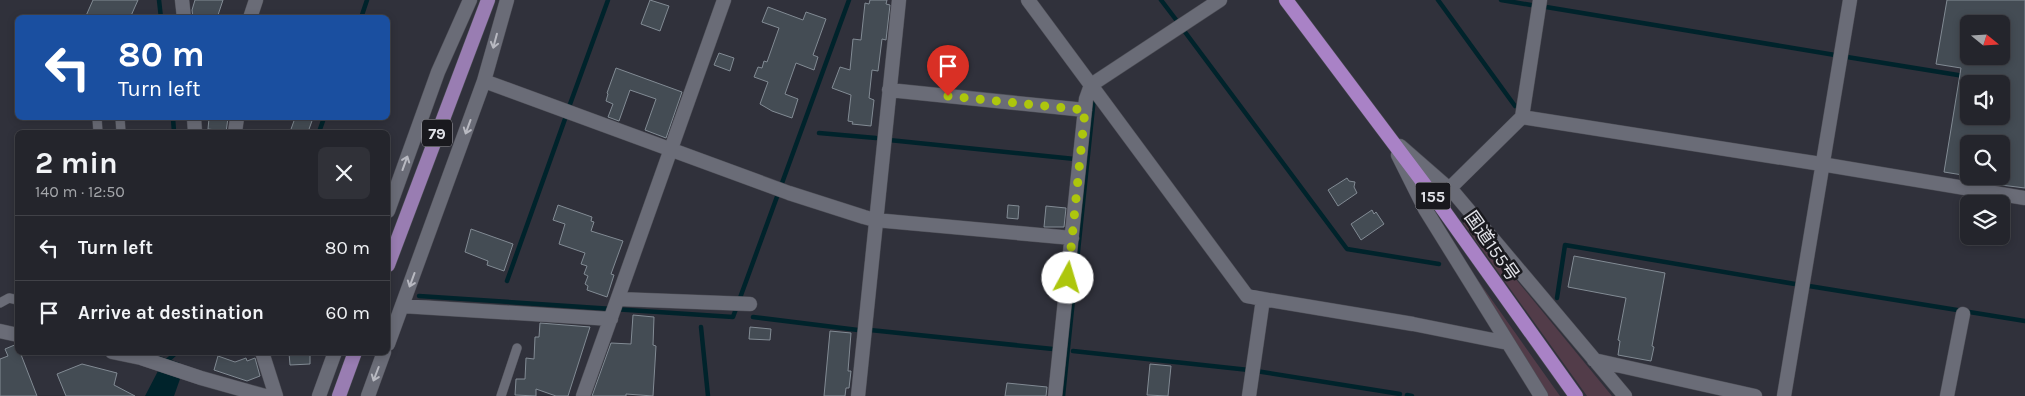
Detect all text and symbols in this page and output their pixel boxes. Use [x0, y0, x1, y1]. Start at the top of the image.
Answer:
north arrow [1960, 15, 2010, 65]
map controls [1960, 15, 2010, 245]
one-way arrow [490, 32, 500, 48]
text: 80 m [118, 34, 205, 75]
icon: left [35, 35, 100, 100]
pin [927, 45, 969, 96]
icon: arrive [934, 52, 962, 80]
button: sound [1960, 75, 2010, 125]
text: Turn left [118, 76, 201, 102]
one-way arrow [463, 119, 472, 134]
road number: 79 [422, 120, 452, 146]
button: search [1960, 135, 2010, 185]
text: 2 min [35, 145, 118, 181]
button: close [318, 147, 370, 199]
one-way arrow [401, 156, 410, 172]
text: 140 m · 12:50 [35, 182, 125, 201]
road number: 155 [1416, 182, 1450, 210]
button: layers [1960, 195, 2010, 245]
street label: 国道155号 [1460, 207, 1524, 285]
icon: left [35, 234, 63, 262]
text: Turn left [78, 237, 153, 259]
text: 80 m [325, 237, 370, 259]
position arrow [1041, 251, 1093, 303]
one-way arrow [407, 271, 416, 287]
icon: arrive [35, 299, 63, 327]
text: Arrive at destination [78, 302, 264, 324]
text: 60 m [326, 302, 370, 324]
one-way arrow [371, 366, 380, 381]

